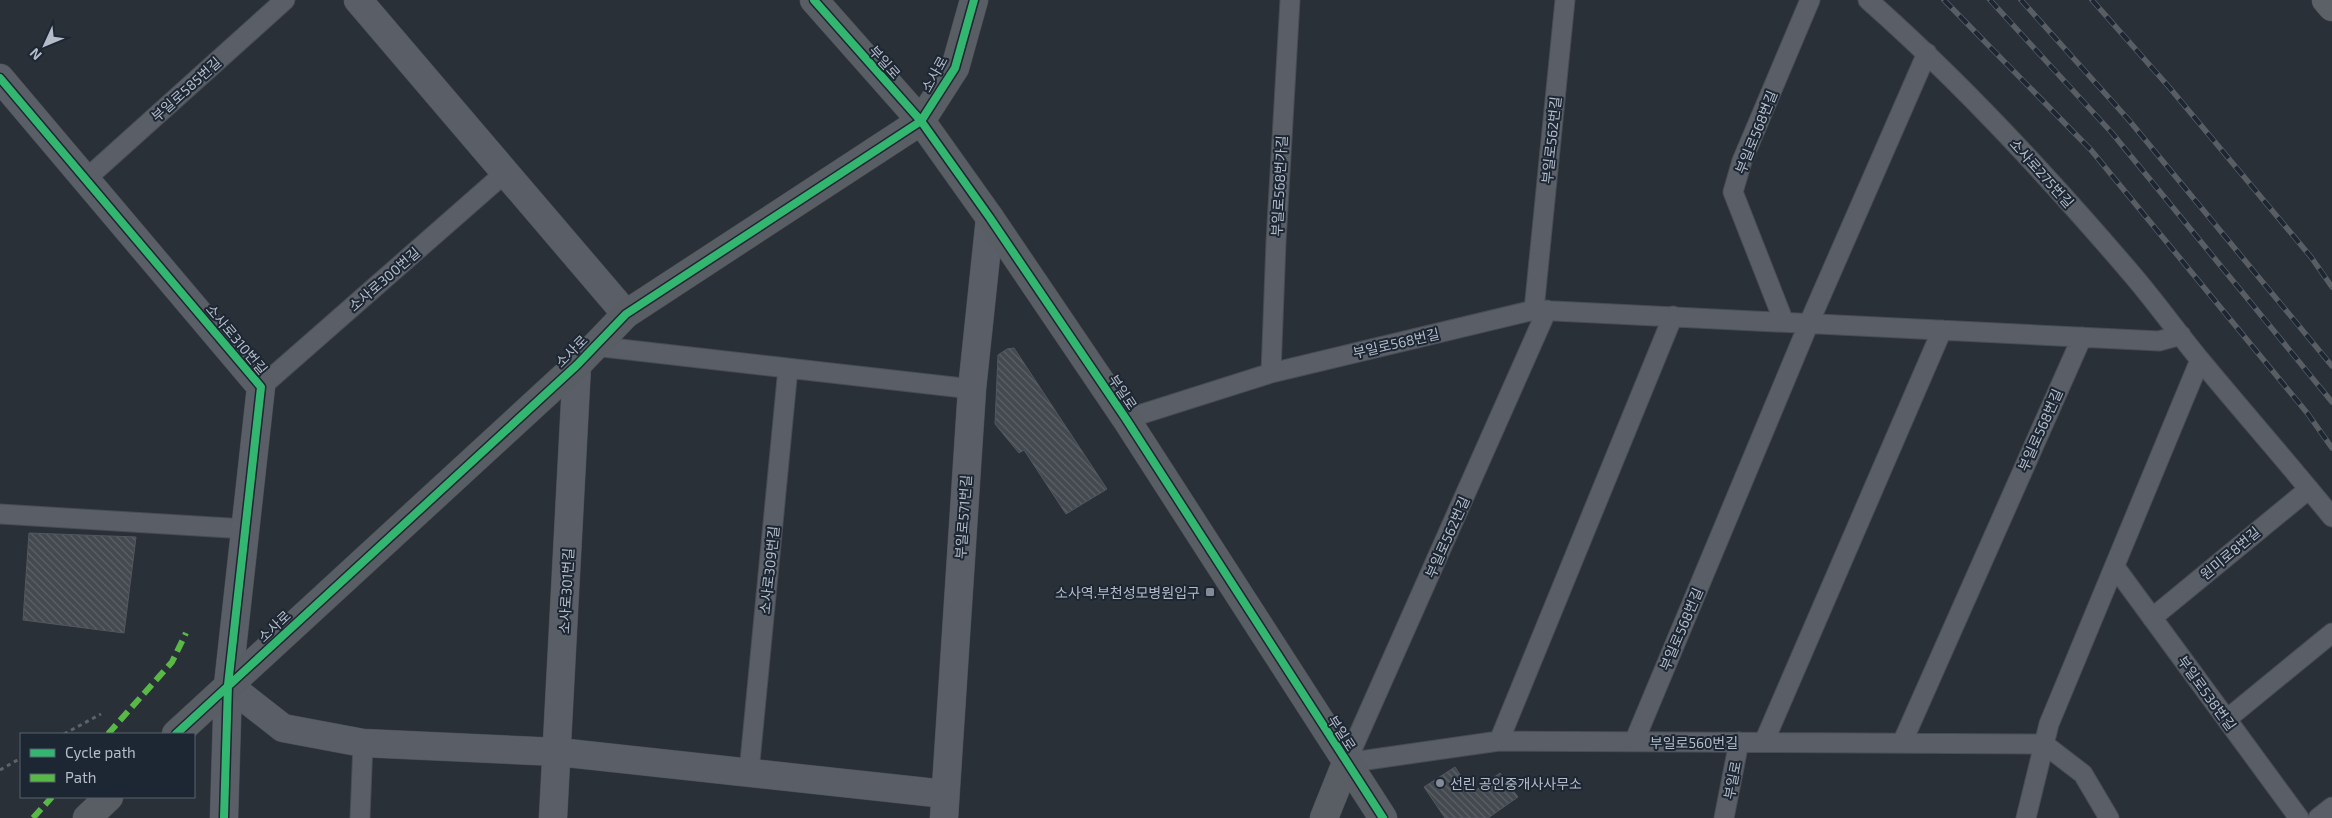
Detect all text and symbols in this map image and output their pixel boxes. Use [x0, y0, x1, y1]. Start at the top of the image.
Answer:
north arrow [20, 20, 70, 70]
street label: 부일로 [866, 42, 904, 82]
text: N [26, 45, 45, 64]
street label: 부일로585번길 [148, 53, 224, 125]
street label: 소사로 [917, 53, 951, 95]
street label: 부일로568번길 [1732, 88, 1780, 176]
street label: 부일로562번길 [1538, 95, 1564, 185]
street label: 부일로568번가길 [1268, 135, 1290, 237]
street label: 소사로275번길 [2007, 135, 2077, 211]
street label: 소사로300번길 [345, 243, 423, 315]
street label: 소사로310번길 [203, 301, 271, 377]
street label: 부일로568번길 [1351, 325, 1441, 361]
street label: 소사로 [551, 331, 591, 371]
street label: 부일로 [1105, 371, 1141, 413]
street label: 부일로568번길 [2014, 386, 2066, 474]
street label: 부일로571번길 [952, 474, 974, 560]
street label: 부일로562번길 [1421, 493, 1473, 581]
street label: 원미로8번길 [2197, 523, 2263, 583]
street label: 소사로309번길 [756, 525, 782, 615]
street label: 소사로301번길 [555, 548, 577, 634]
place label: 소사역.부천성모병원입구 [1055, 584, 1200, 601]
street label: 부일로568번길 [1656, 585, 1706, 673]
marker: 소사역.부천성모병원입구 [1204, 586, 1216, 598]
street label: 소사로 [254, 607, 294, 645]
street label: 부일로538번길 [2174, 652, 2240, 734]
street label: 부일로 [1324, 712, 1360, 754]
legend [20, 733, 195, 798]
street label: 부일로560번길 [1650, 734, 1738, 751]
text: Cycle path [65, 743, 136, 761]
street label: 부일로 [1720, 759, 1744, 801]
text: Path [65, 768, 96, 786]
place label: 선린 공인중개사사무소 [1450, 775, 1582, 792]
marker: 선린 공인중개사사무소 [1434, 777, 1446, 789]

